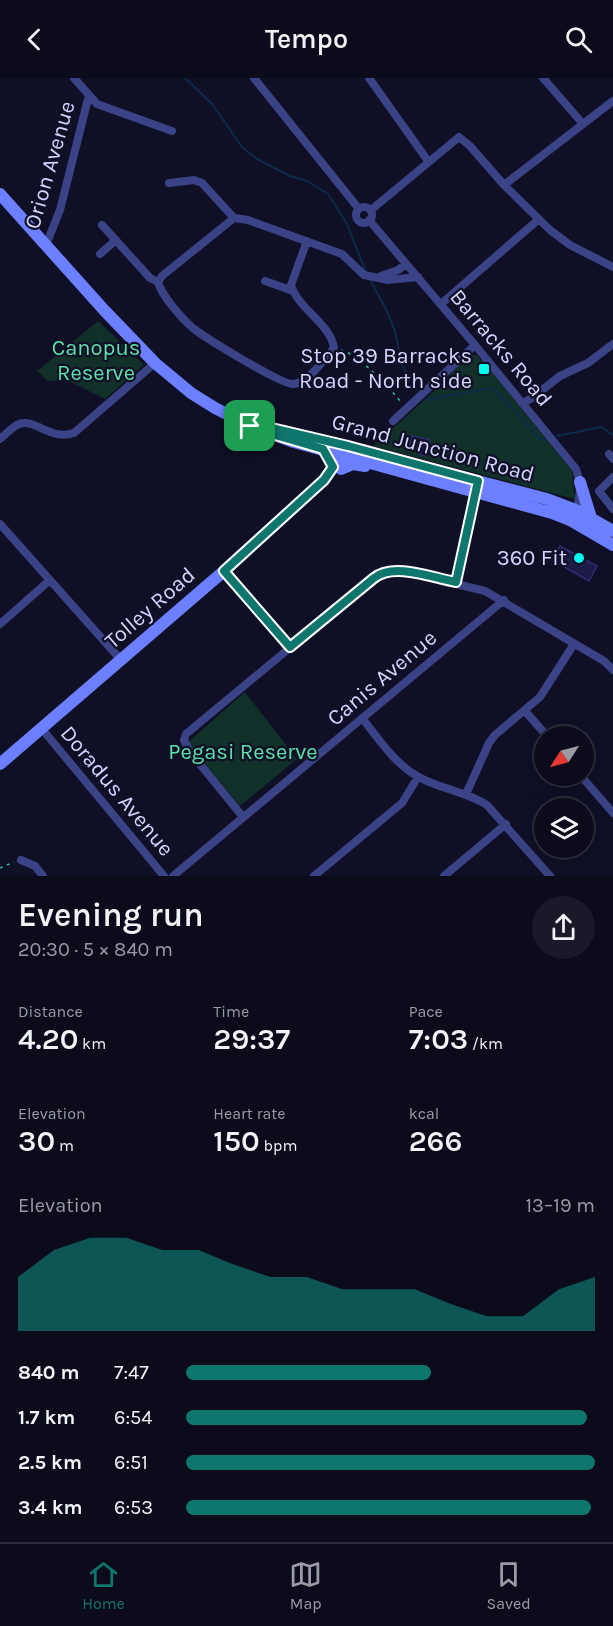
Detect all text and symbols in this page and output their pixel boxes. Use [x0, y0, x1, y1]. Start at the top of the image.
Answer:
icon: back [18, 23, 51, 56]
text: Tempo [265, 23, 348, 55]
icon: search [562, 23, 595, 56]
street label: Orion Avenue [19, 98, 81, 232]
street label: Barracks Road [444, 284, 558, 412]
park label: Canopus Reserve [52, 335, 140, 386]
place label: Stop 39 Barracks Road - North side [299, 343, 472, 394]
marker: Stop 39 Barracks Road - North side [477, 362, 491, 376]
pin [224, 400, 275, 451]
street label: Grand Junction Road [329, 408, 537, 488]
icon: arrive [233, 409, 266, 442]
place label: 360 Fit [497, 545, 567, 571]
marker: 360 Fit [572, 551, 586, 565]
street label: Tolley Road [100, 562, 200, 654]
street label: Canis Avenue [322, 625, 442, 731]
street label: Doradus Avenue [55, 721, 179, 861]
north arrow [534, 726, 594, 786]
map controls [534, 726, 594, 858]
park label: Pegasi Reserve [168, 739, 318, 765]
button: layers [534, 798, 594, 858]
text: Evening run [18, 896, 204, 934]
button: share [532, 896, 595, 959]
text: 20:30 · 5 × 840 m [18, 938, 173, 961]
text: Distance [18, 1002, 83, 1021]
text: Time [213, 1002, 249, 1021]
text: Pace [409, 1002, 443, 1021]
text: 4.20 [18, 1021, 78, 1057]
text: 29:37 [213, 1021, 290, 1057]
text: 7:03 [409, 1021, 468, 1057]
text: km [78, 1034, 106, 1053]
text: /km [468, 1034, 503, 1053]
text: Elevation [18, 1104, 86, 1123]
text: Heart rate [213, 1104, 285, 1123]
text: kcal [409, 1104, 439, 1123]
text: 30 [18, 1123, 55, 1159]
text: 150 [213, 1123, 260, 1159]
text: 266 [409, 1123, 462, 1159]
text: m [55, 1136, 74, 1155]
text: bpm [260, 1136, 297, 1155]
text: Elevation [18, 1194, 103, 1217]
text: 13–19 m [525, 1194, 595, 1217]
text: 840 m [18, 1361, 80, 1384]
text: 7:47 [114, 1361, 149, 1384]
text: 1.7 km [18, 1406, 75, 1429]
text: 6:54 [114, 1406, 153, 1429]
text: 2.5 km [18, 1451, 82, 1474]
text: 6:51 [114, 1451, 148, 1474]
text: 3.4 km [18, 1496, 83, 1519]
text: 6:53 [114, 1496, 153, 1519]
tab: Home [82, 1558, 125, 1613]
tab: Map [289, 1558, 322, 1613]
tab: Saved [487, 1558, 531, 1613]

